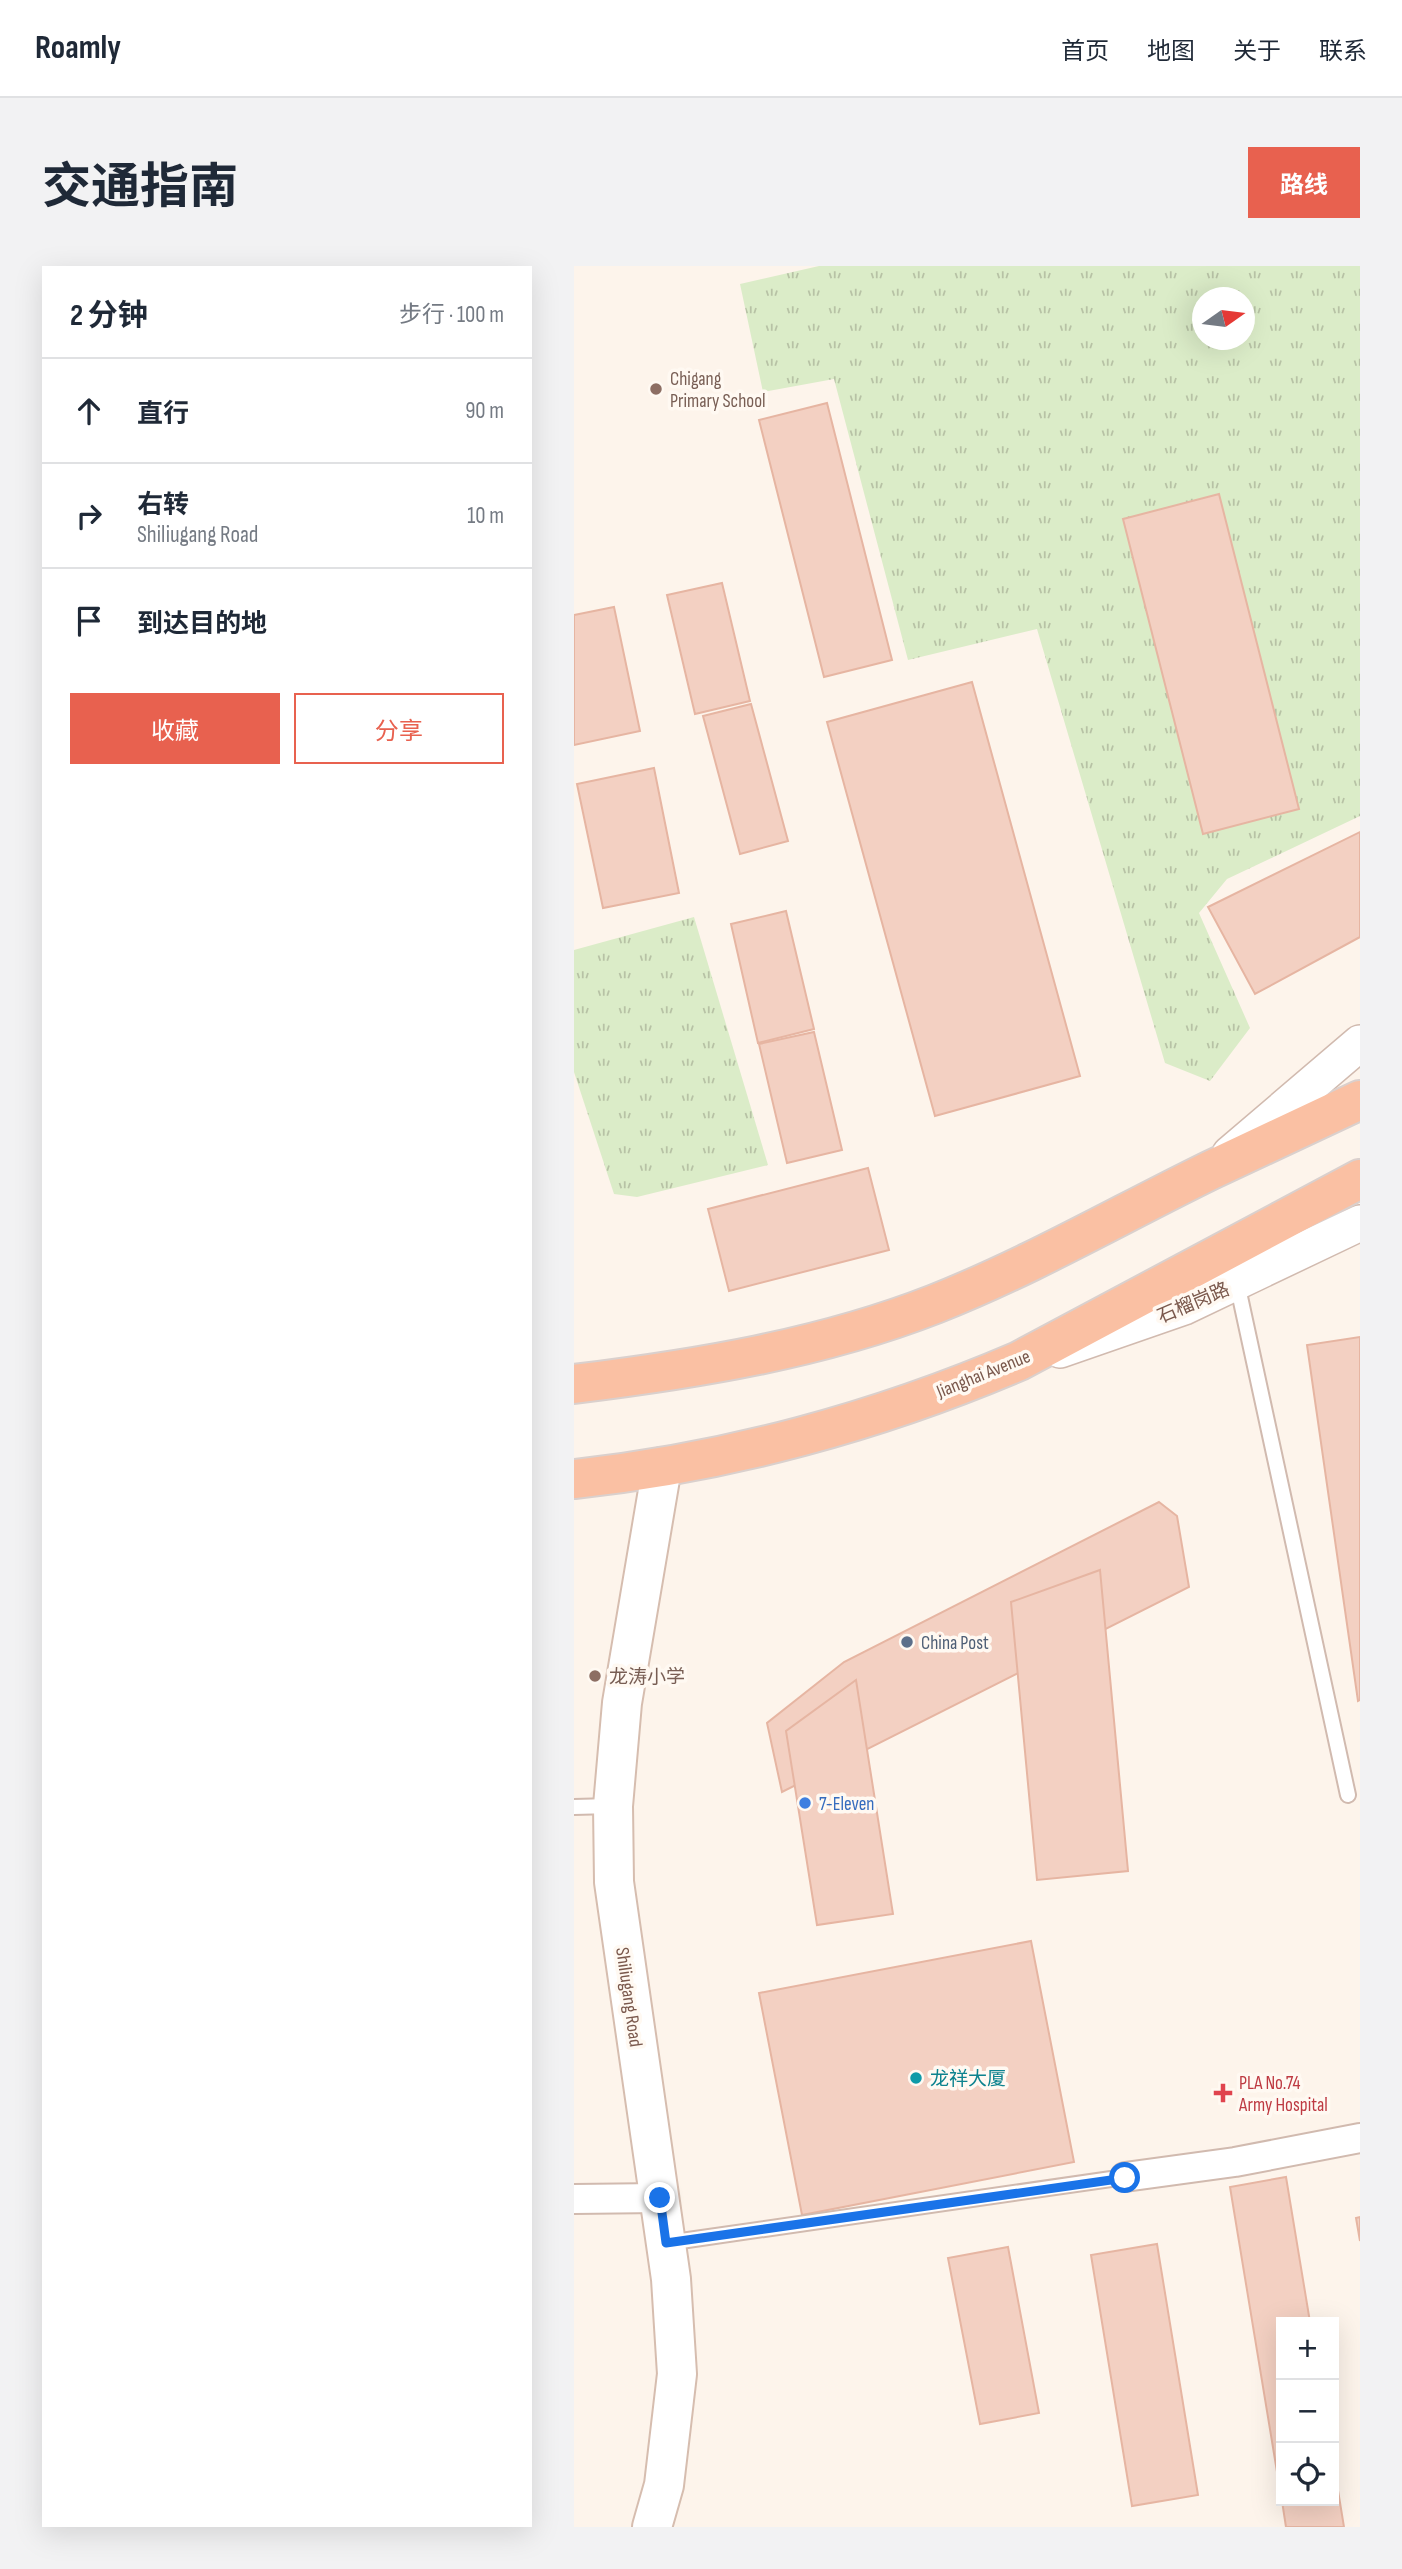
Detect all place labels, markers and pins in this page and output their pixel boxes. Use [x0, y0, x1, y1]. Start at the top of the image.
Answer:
place label: Chigang Primary School [670, 368, 766, 413]
marker: Chigang Primary School [648, 381, 664, 397]
place label: China Post [921, 1632, 989, 1655]
marker: China Post [899, 1634, 915, 1650]
place label: 龙涛小学 [609, 1666, 685, 1689]
marker: 龙涛小学 [587, 1668, 603, 1684]
place label: 7-Eleven [819, 1793, 874, 1816]
marker: 7-Eleven [797, 1795, 813, 1811]
place label: 龙祥大厦 [930, 2068, 1006, 2091]
marker: 龙祥大厦 [908, 2070, 924, 2086]
place label: PLA No.74 Army Hospital [1238, 2072, 1328, 2117]
marker: PLA No.74 Army Hospital [1213, 2083, 1233, 2103]

